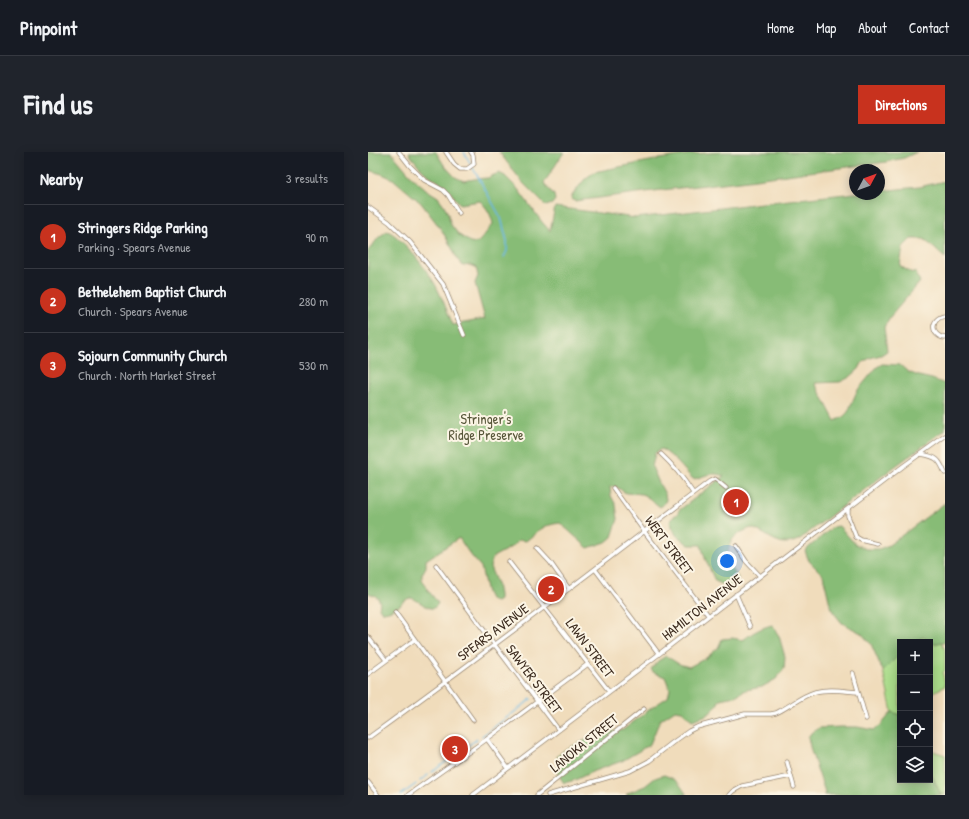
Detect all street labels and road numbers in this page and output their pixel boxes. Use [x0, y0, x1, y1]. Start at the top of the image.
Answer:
street label: WERT STREET [641, 511, 698, 578]
street label: HAMILTON AVENUE [657, 569, 746, 644]
street label: SPEARS AVENUE [453, 599, 532, 665]
street label: LAWN STREET [562, 614, 619, 682]
street label: SAWYER STREET [502, 640, 567, 718]
street label: LANOKA STREET [545, 709, 622, 776]

